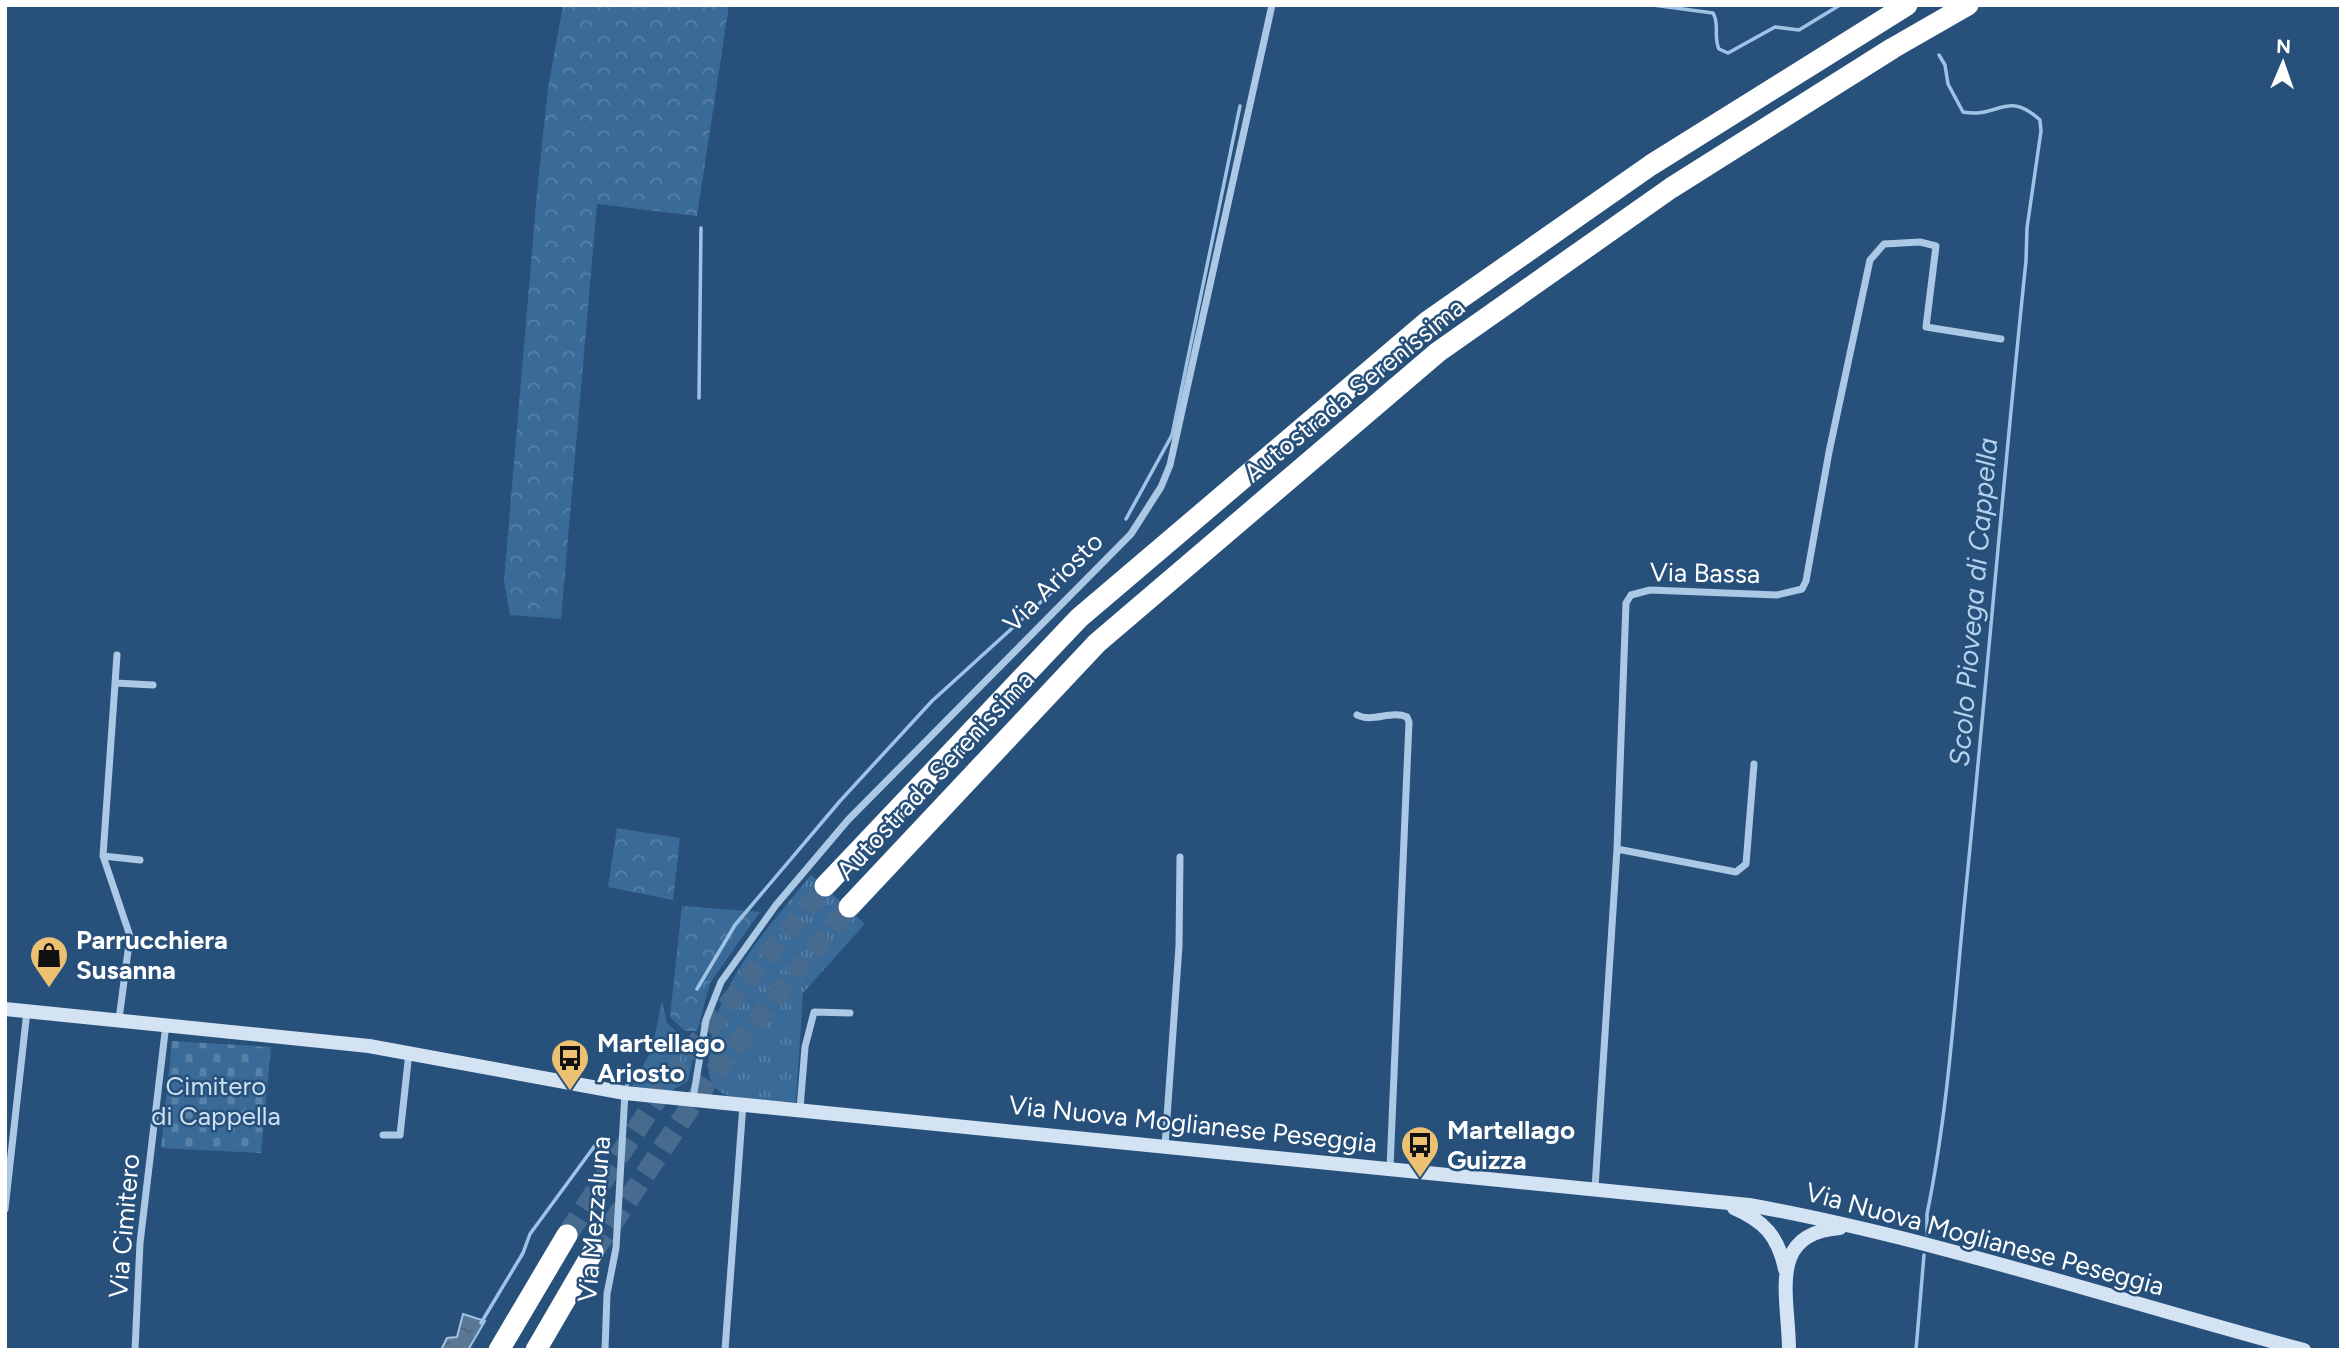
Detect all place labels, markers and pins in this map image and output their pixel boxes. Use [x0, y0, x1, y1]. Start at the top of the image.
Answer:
place label: Parrucchiera Susanna [76, 924, 228, 986]
shop icon: Parrucchiera Susanna [28, 934, 70, 989]
place label: Martellago Ariosto [597, 1027, 725, 1089]
bus stop icon: Martellago Ariosto [549, 1037, 591, 1092]
place label: Martellago Guizza [1447, 1114, 1575, 1176]
bus stop icon: Martellago Guizza [1399, 1124, 1441, 1179]

